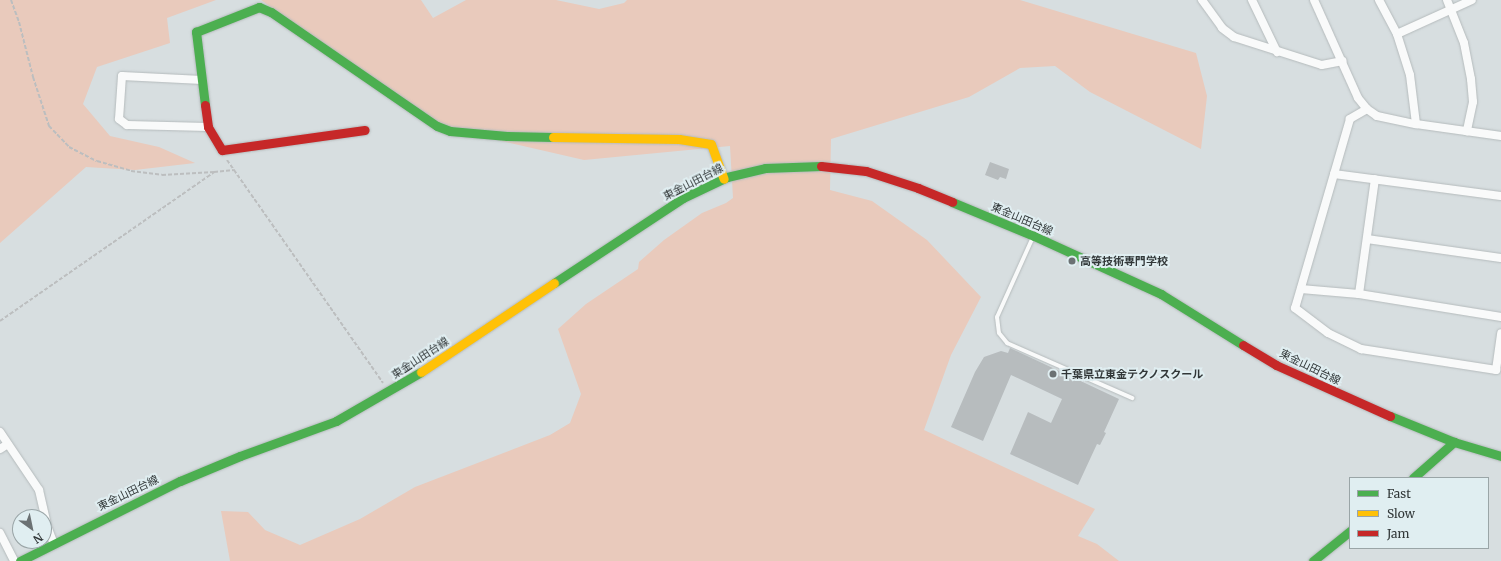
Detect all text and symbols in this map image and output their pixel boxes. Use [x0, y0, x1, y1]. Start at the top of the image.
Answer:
street label: 東金山田台線 [661, 161, 725, 203]
street label: 東金山田台線 [989, 200, 1055, 238]
place label: 高等技術専門学校 [1080, 254, 1168, 268]
marker: 高等技術専門学校 [1067, 256, 1077, 266]
street label: 東金山田台線 [389, 334, 451, 382]
street label: 東金山田台線 [1277, 347, 1343, 387]
place label: 千葉県立東金テクノスクール [1061, 367, 1204, 381]
marker: 千葉県立東金テクノスクール [1048, 369, 1058, 379]
street label: 東金山田台線 [95, 473, 161, 513]
legend [1349, 477, 1489, 549]
text: Fast [1387, 486, 1411, 501]
text: Slow [1387, 506, 1415, 521]
north arrow [12, 509, 52, 549]
text: Jam [1387, 526, 1409, 541]
text: N [31, 530, 45, 546]

